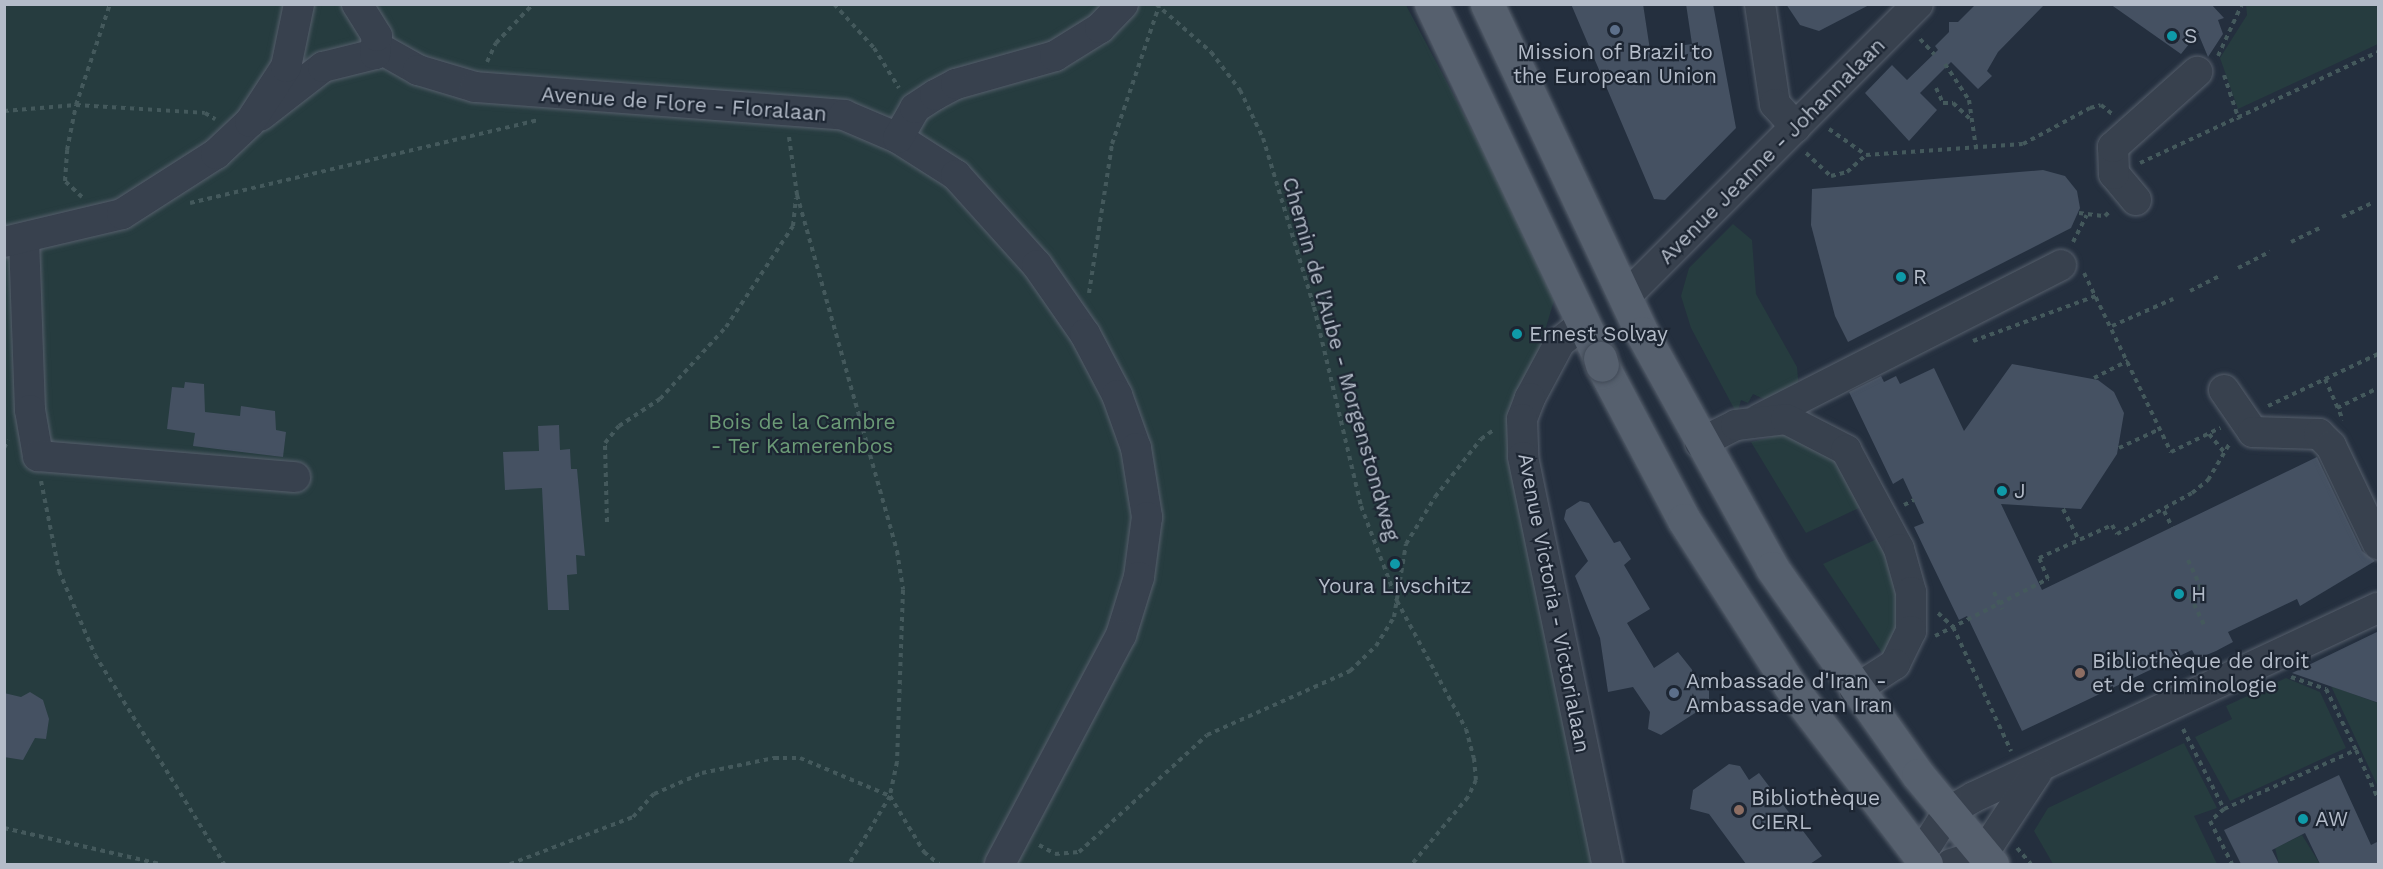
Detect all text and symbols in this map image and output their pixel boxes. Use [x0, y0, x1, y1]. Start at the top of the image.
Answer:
marker: Mission of Brazil to the European Union [1608, 23, 1622, 37]
place label: S [2184, 23, 2197, 49]
marker: S [2165, 29, 2179, 43]
street label: Avenue Jeanne - Johannalaan [1653, 32, 1891, 270]
place label: Mission of Brazil to the European Union [1513, 39, 1717, 89]
street label: Avenue de Flore - Floralaan [540, 81, 828, 127]
street label: Chemin de l'Aube - Morgenstondweg [1277, 174, 1405, 544]
place label: R [1913, 264, 1927, 290]
marker: R [1894, 270, 1908, 284]
place label: Ernest Solvay [1529, 321, 1668, 347]
marker: Ernest Solvay [1510, 327, 1524, 341]
park label: Bois de la Cambre - Ter Kamerenbos [708, 409, 896, 459]
street label: Avenue Victoria - Victorialaan [1512, 450, 1596, 756]
place label: J [2014, 478, 2026, 504]
marker: J [1995, 484, 2009, 498]
marker: Youra Livschitz [1388, 557, 1402, 571]
place label: Youra Livschitz [1318, 573, 1472, 599]
place label: H [2191, 581, 2206, 607]
marker: H [2172, 587, 2186, 601]
place label: Bibliothèque de droit et de criminologie [2092, 648, 2309, 698]
marker: Bibliothèque de droit et de criminologie [2073, 666, 2087, 680]
place label: Ambassade d'Iran - Ambassade van Iran [1686, 668, 1893, 718]
marker: Ambassade d'Iran - Ambassade van Iran [1667, 686, 1681, 700]
place label: Bibliothèque CIERL [1751, 785, 1880, 835]
marker: Bibliothèque CIERL [1732, 803, 1746, 817]
place label: AW [2315, 806, 2348, 832]
marker: AW [2296, 812, 2310, 826]

